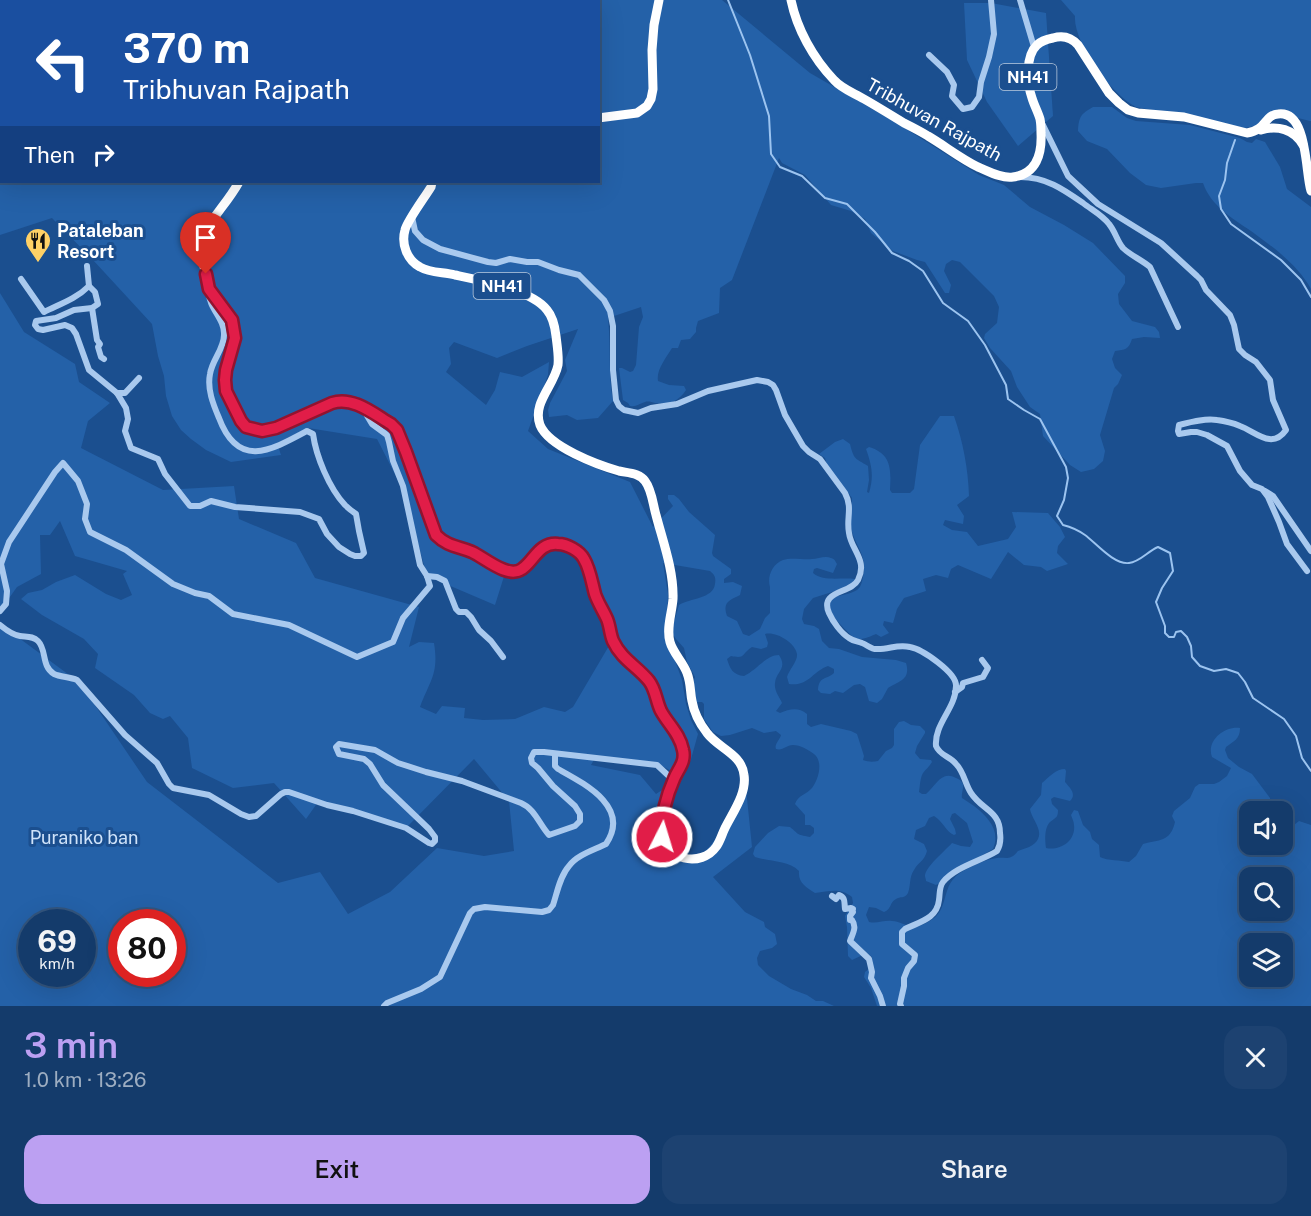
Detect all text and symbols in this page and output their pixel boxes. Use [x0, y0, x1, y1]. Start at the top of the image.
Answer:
text: 370 m [123, 23, 250, 72]
icon: left [24, 24, 102, 102]
road number: NH41 [1000, 64, 1056, 90]
text: Tribhuvan Rajpath [123, 73, 350, 105]
street label: Tribhuvan Rajpath [863, 74, 1005, 165]
icon: right [87, 138, 120, 171]
text: Then [24, 142, 75, 168]
pin [180, 212, 231, 274]
place label: Pataleban Resort [57, 220, 144, 262]
icon: arrive [189, 221, 222, 254]
restaurant icon: Pataleban Resort [23, 226, 53, 264]
road number: NH41 [474, 273, 530, 299]
map controls [1239, 801, 1293, 987]
button: sound [1239, 801, 1293, 855]
position arrow [630, 805, 694, 869]
park label: Puraniko ban [30, 827, 138, 848]
button: search [1239, 867, 1293, 921]
speed limit sign: 80 [108, 909, 186, 987]
text: 69 [37, 923, 77, 959]
button: layers [1239, 933, 1293, 987]
text: km/h [39, 955, 75, 972]
text: 3 min [24, 1024, 118, 1066]
button: close [1224, 1026, 1287, 1089]
text: 1.0 km · 13:26 [24, 1068, 146, 1092]
button: Exit [24, 1135, 650, 1204]
button: Share [662, 1135, 1287, 1204]

